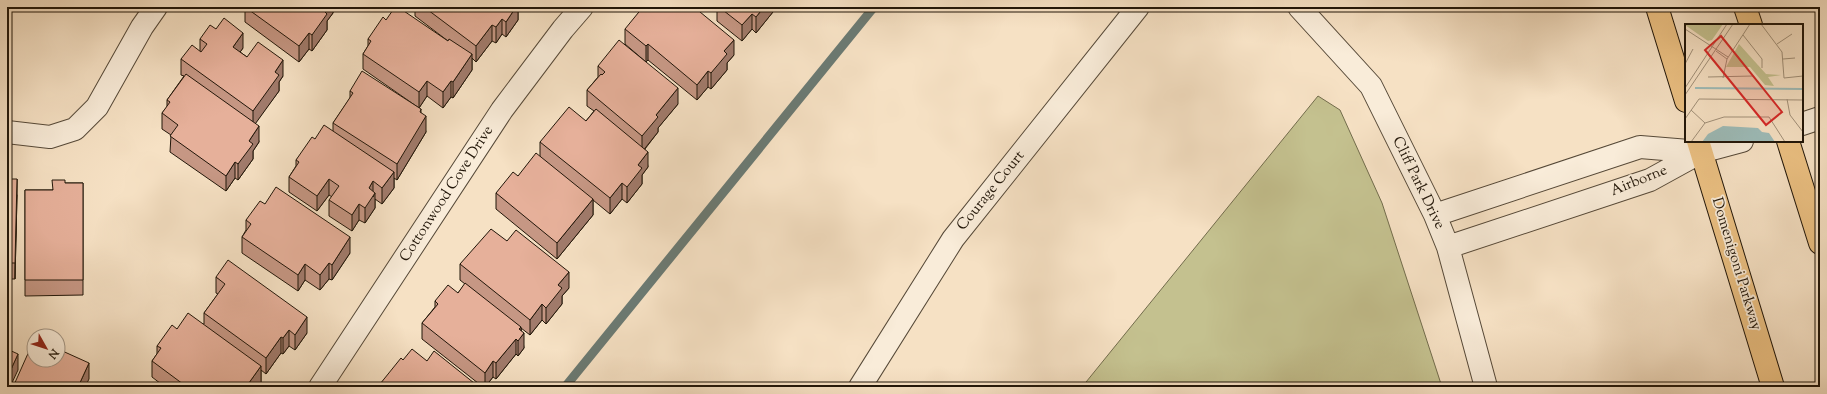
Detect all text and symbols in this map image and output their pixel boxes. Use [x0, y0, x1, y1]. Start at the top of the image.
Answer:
inset map [1685, 24, 1803, 142]
street label: Cottonwood Cove Drive [395, 122, 499, 266]
street label: Cliff Park Drive [1386, 133, 1450, 233]
street label: Courage Court [952, 146, 1030, 236]
street label: Airborne [1607, 160, 1671, 202]
street label: Domenigoni Parkway [1706, 195, 1766, 334]
north arrow [26, 328, 66, 368]
text: N [44, 344, 63, 362]

